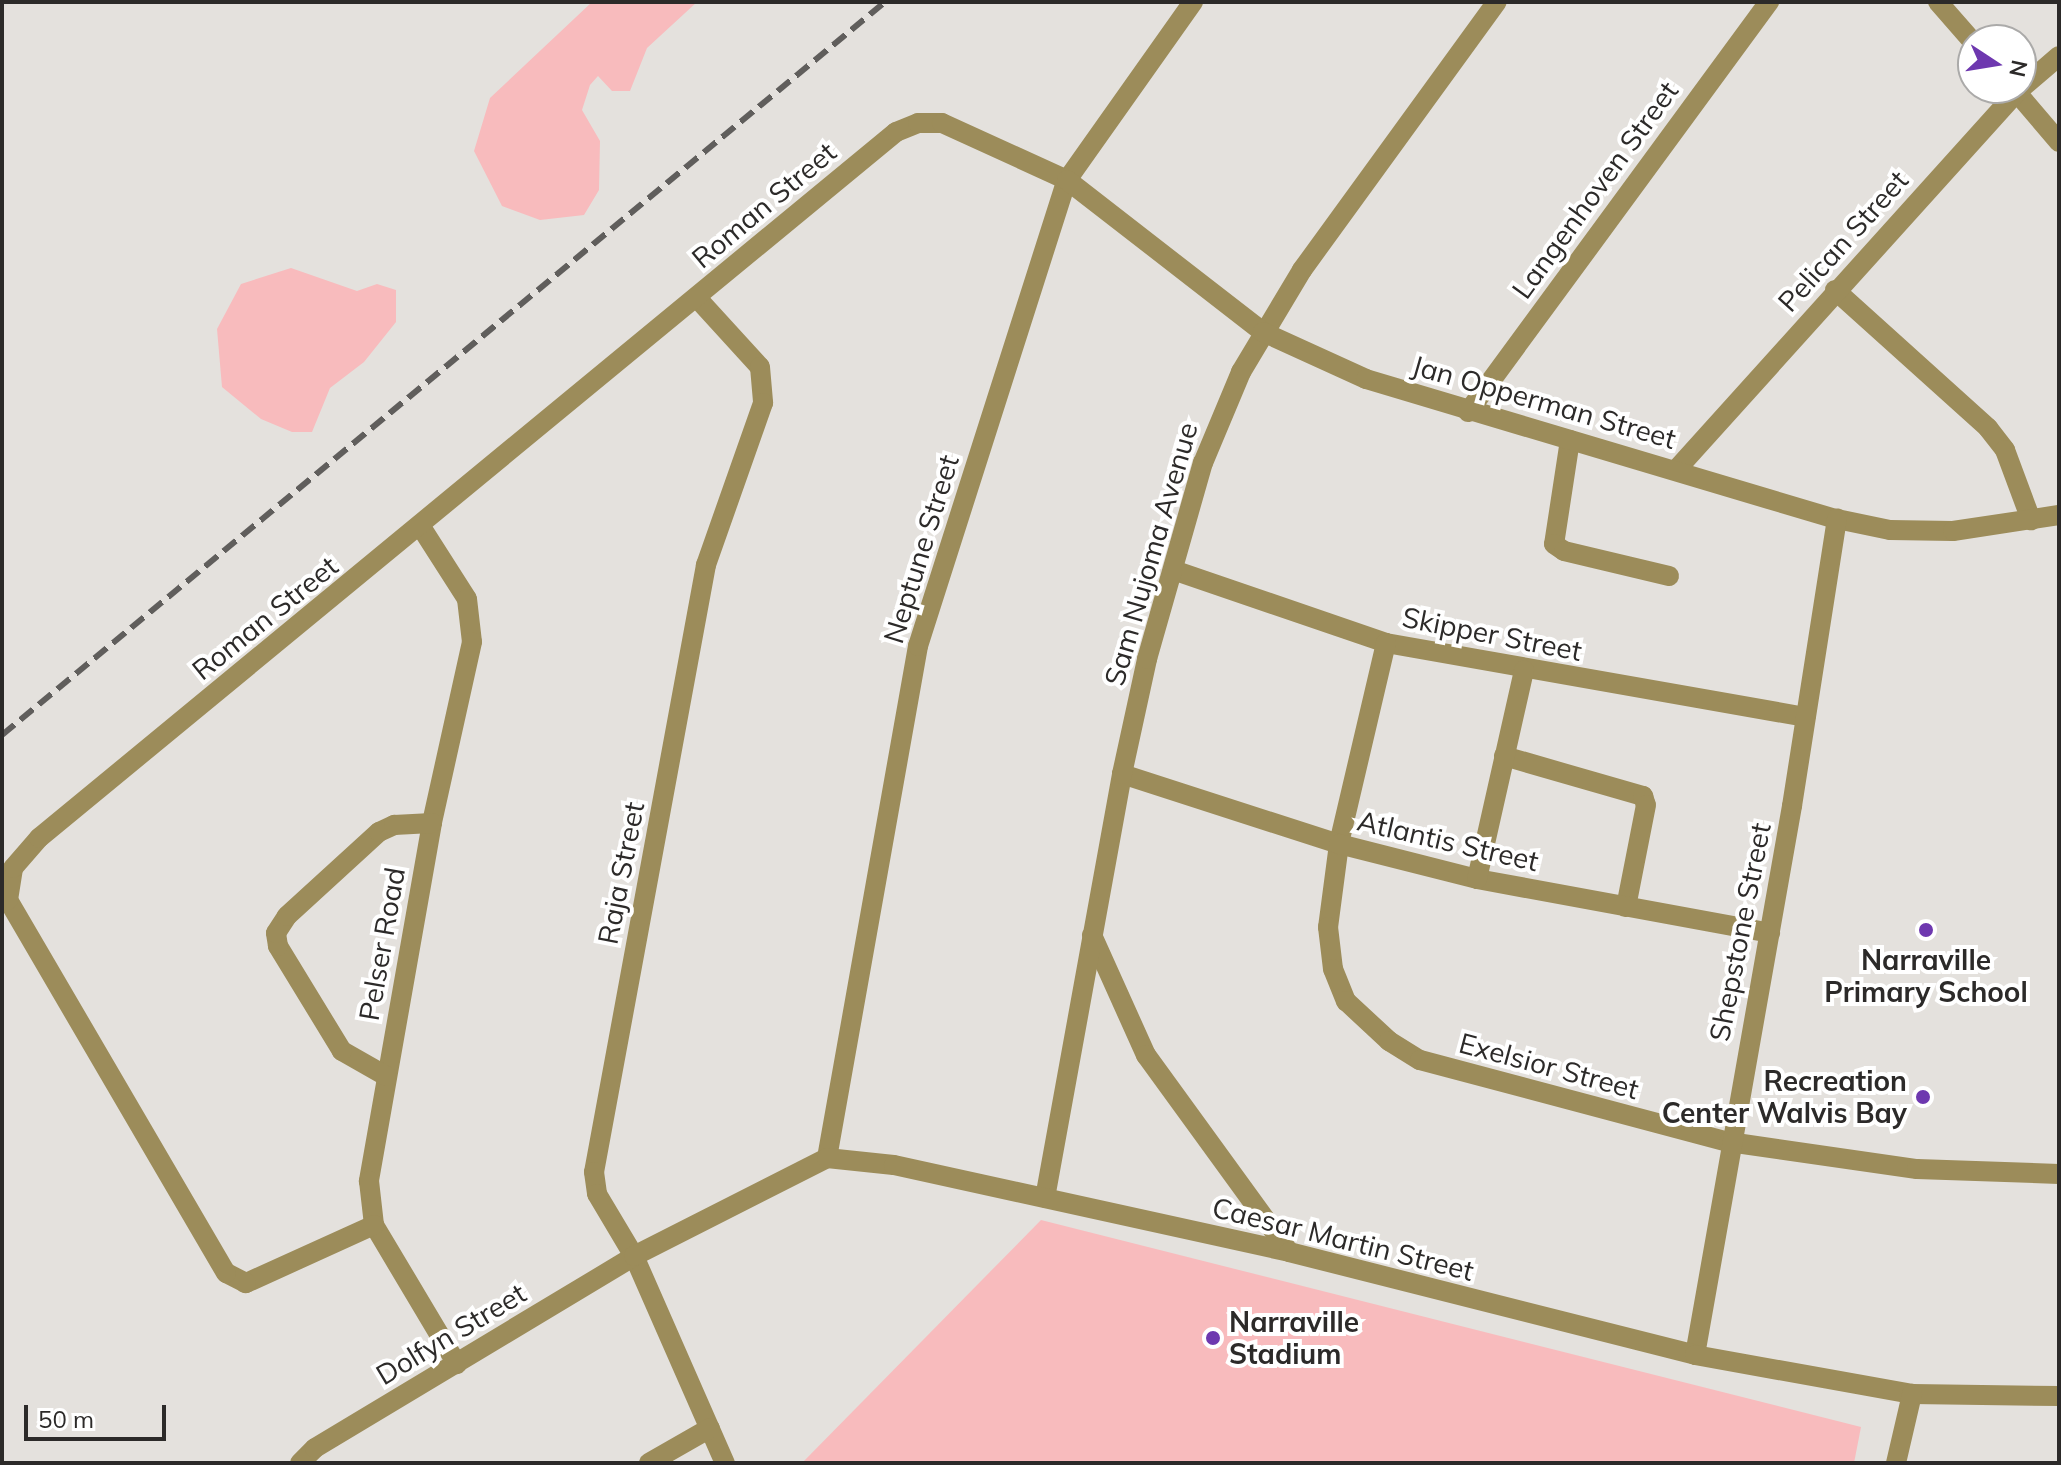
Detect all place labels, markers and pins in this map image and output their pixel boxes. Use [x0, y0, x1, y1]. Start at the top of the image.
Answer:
marker: Narraville Primary School [1917, 921, 1935, 939]
place label: Narraville Primary School [1824, 943, 2028, 1009]
place label: Recreation Center Walvis Bay [1662, 1064, 1907, 1130]
marker: Recreation Center Walvis Bay [1914, 1088, 1932, 1106]
place label: Narraville Stadium [1229, 1305, 1359, 1371]
marker: Narraville Stadium [1204, 1329, 1222, 1347]

